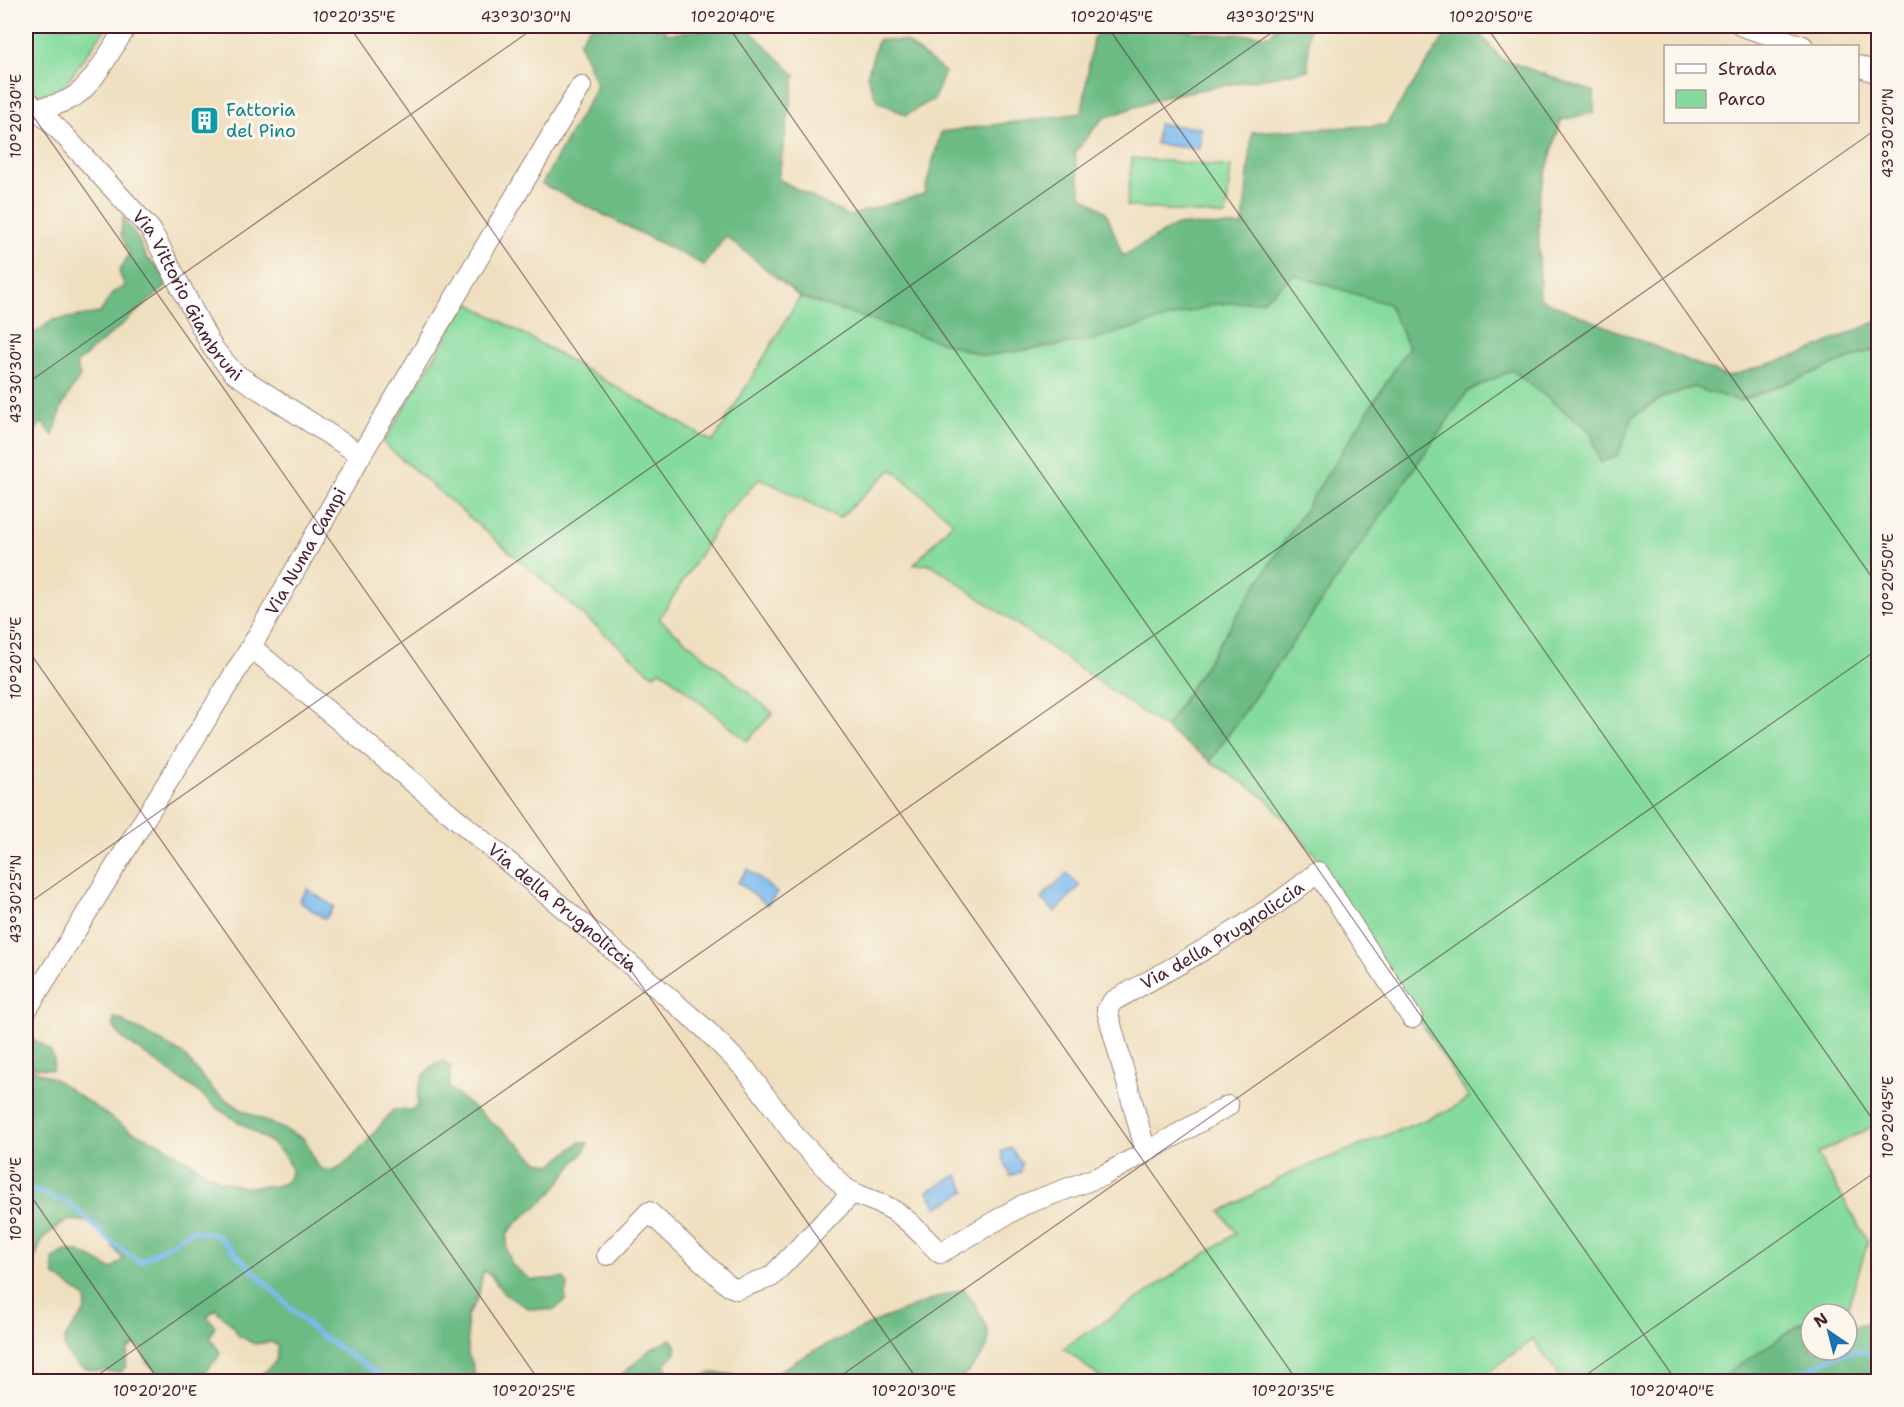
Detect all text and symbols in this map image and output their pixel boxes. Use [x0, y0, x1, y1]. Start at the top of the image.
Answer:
text: 10°20'35"E [313, 7, 395, 27]
text: 43°30'30"N [481, 7, 571, 27]
text: 10°20'40"E [691, 7, 775, 27]
text: 10°20'45"E [1071, 7, 1153, 27]
text: 43°30'25"N [1226, 7, 1314, 27]
text: 10°20'50"E [1449, 7, 1533, 27]
legend [1664, 45, 1859, 123]
text: Strada [1718, 57, 1777, 81]
text: 10°20'30"E [6, 74, 26, 158]
text: Parco [1718, 87, 1766, 111]
text: 43°30'20"N [1878, 88, 1898, 178]
place label: Fattoria del Pino [226, 98, 296, 143]
building icon: Fattoria del Pino [189, 104, 221, 136]
street label: Via Vittorio Giambruni [127, 205, 247, 387]
text: 43°30'30"N [6, 333, 26, 423]
street label: Via Numa Campi [260, 483, 352, 620]
text: 10°20'50"E [1878, 533, 1898, 617]
text: 10°20'25"E [6, 617, 26, 699]
street label: Via della Prugnoliccia [483, 838, 642, 977]
text: 43°30'25"N [6, 855, 26, 943]
street label: Via della Prugnoliccia [1136, 875, 1309, 995]
text: 10°20'45"E [1878, 1076, 1898, 1158]
text: 10°20'20"E [6, 1157, 26, 1241]
north arrow [1799, 1302, 1859, 1362]
text: N [1809, 1308, 1832, 1332]
text: 10°20'20"E [113, 1381, 197, 1401]
text: 10°20'25"E [493, 1381, 575, 1401]
text: 10°20'30"E [872, 1381, 956, 1401]
text: 10°20'35"E [1252, 1381, 1334, 1401]
text: 10°20'40"E [1630, 1381, 1714, 1401]

